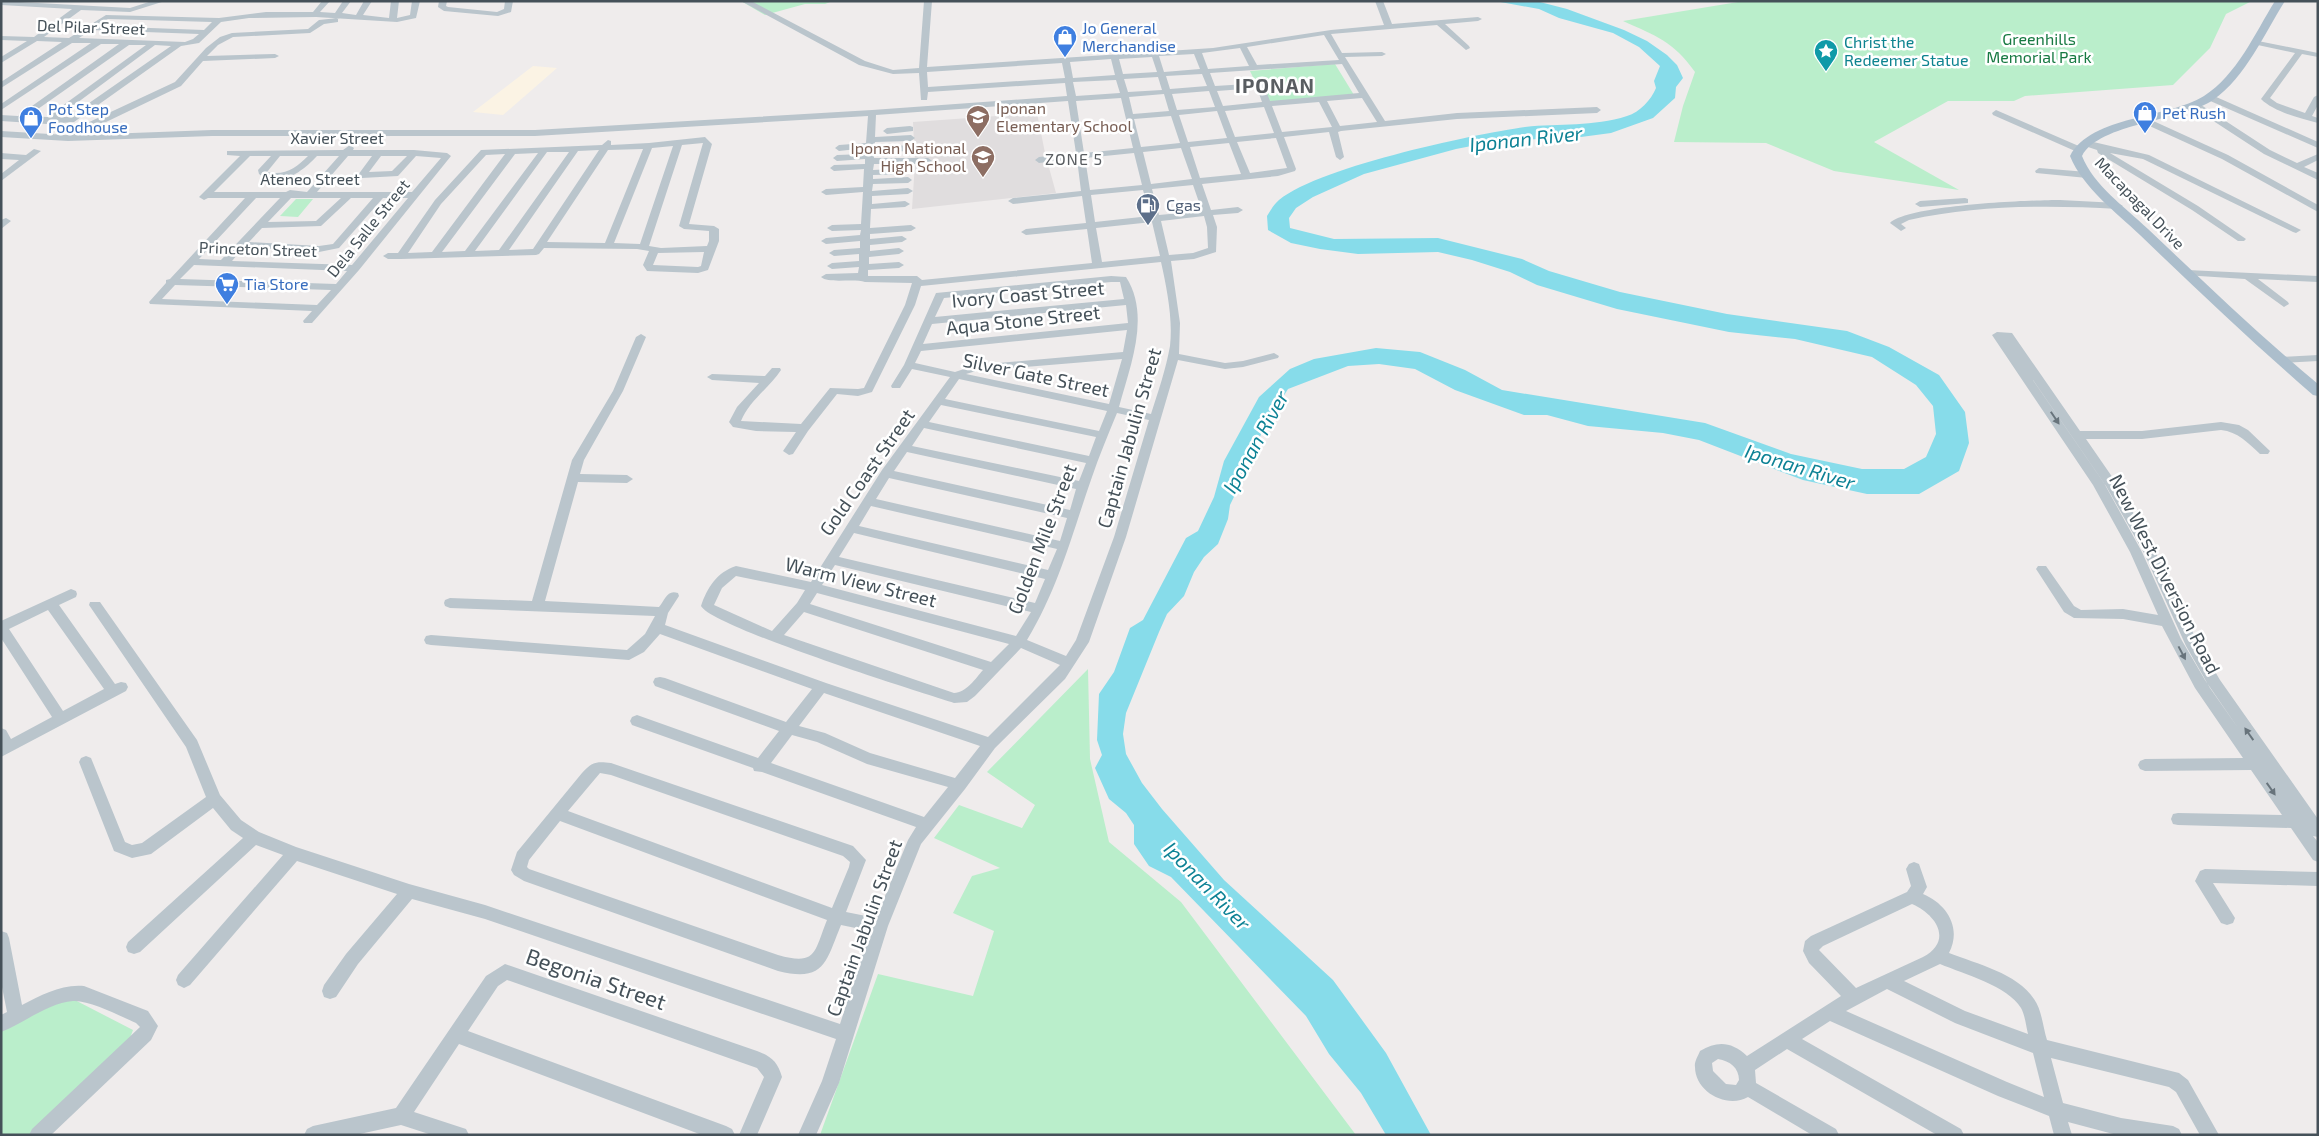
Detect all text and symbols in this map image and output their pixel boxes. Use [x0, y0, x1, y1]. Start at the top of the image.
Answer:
street label: Del Pilar Street [37, 15, 145, 38]
place label: Jo General Merchandise [1082, 18, 1176, 55]
shop icon: Jo General Merchandise [1052, 24, 1078, 58]
park label: Greenhills Memorial Park [1986, 29, 2092, 66]
place label: Christ the Redeemer Statue [1844, 32, 1969, 69]
place icon: Christ the Redeemer Statue [1813, 38, 1839, 72]
district label: IPONAN [1235, 73, 1315, 97]
place label: Iponan Elementary School [996, 98, 1132, 135]
place label: Pot Step Foodhouse [48, 99, 128, 136]
shop icon: Pet Rush [2132, 100, 2158, 134]
place label: Pet Rush [2162, 103, 2226, 122]
school or university icon: Iponan Elementary School [965, 104, 991, 138]
shop icon: Pot Step Foodhouse [18, 105, 44, 139]
water label: Iponan River [1468, 120, 1585, 156]
street label: Xavier Street [290, 128, 384, 147]
place label: Iponan National High School [850, 138, 966, 175]
school or university icon: Iponan National High School [970, 144, 996, 178]
district label: ZONE 5 [1045, 149, 1103, 168]
street label: Macapagal Drive [2091, 153, 2189, 253]
street label: Ateneo Street [260, 169, 360, 188]
street label: Dela Salle Street [322, 175, 413, 280]
fuel station icon: Cgas [1135, 192, 1161, 226]
place label: Cgas [1166, 195, 1201, 214]
street label: Princeton Street [199, 237, 317, 260]
supermarket icon: Tia Store [214, 271, 240, 305]
place label: Tia Store [244, 274, 308, 293]
street label: Ivory Coast Street [951, 275, 1105, 312]
street label: Aqua Stone Street [945, 300, 1101, 339]
street label: Captain Jabulin Street [1092, 345, 1165, 531]
street label: Silver Gate Street [961, 348, 1111, 401]
water label: Iponan River [1217, 385, 1294, 497]
street label: Gold Coast Street [814, 404, 919, 540]
one-way arrow [2050, 412, 2060, 425]
water label: Iponan River [1742, 438, 1859, 494]
street label: Golden Mile Street [1002, 460, 1081, 617]
street label: New West Diversion Road [2105, 470, 2226, 678]
street label: Warm View Street [783, 552, 939, 611]
one-way arrow [2178, 646, 2186, 660]
one-way arrow [2244, 727, 2254, 741]
one-way arrow [2266, 782, 2276, 796]
street label: Captain Jabulin Street [821, 836, 906, 1019]
water label: Iponan River [1160, 836, 1257, 935]
street label: Begonia Street [523, 942, 670, 1014]

